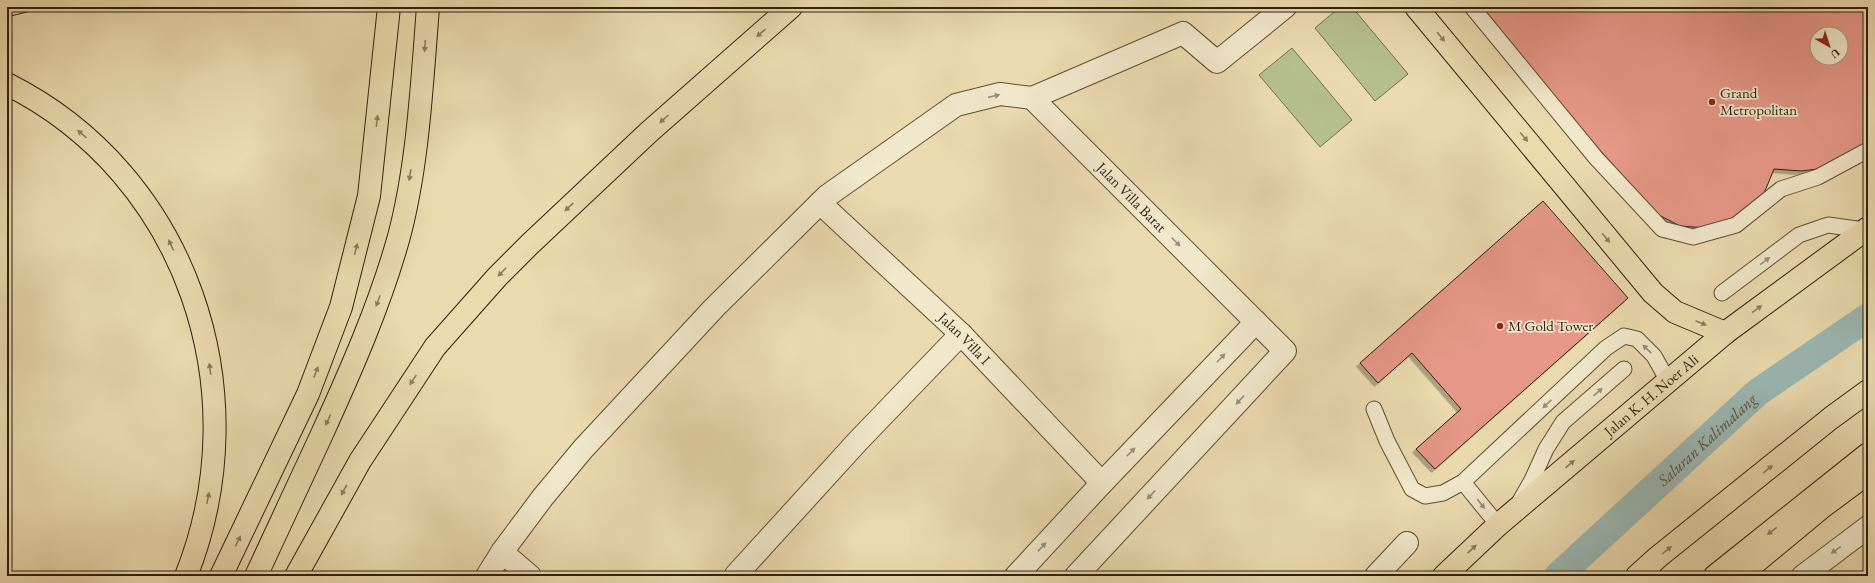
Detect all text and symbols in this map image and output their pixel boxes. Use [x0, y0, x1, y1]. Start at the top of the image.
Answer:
north arrow [1809, 26, 1849, 66]
one-way arrow [756, 28, 767, 37]
one-way arrow [1436, 32, 1445, 43]
one-way arrow [422, 40, 429, 52]
text: U [1827, 46, 1843, 62]
place label: Grand Metropolitan [1720, 83, 1797, 119]
one-way arrow [988, 92, 1000, 98]
marker: Grand Metropolitan [1707, 97, 1717, 107]
one-way arrow [659, 114, 669, 123]
one-way arrow [374, 115, 381, 127]
one-way arrow [77, 129, 87, 138]
one-way arrow [1519, 132, 1528, 143]
street label: Jalan Villa Barat [1091, 156, 1171, 236]
one-way arrow [407, 169, 413, 181]
one-way arrow [564, 203, 574, 212]
one-way arrow [1602, 232, 1611, 243]
one-way arrow [1171, 237, 1181, 247]
one-way arrow [168, 240, 174, 251]
one-way arrow [353, 242, 359, 255]
one-way arrow [1759, 257, 1770, 265]
one-way arrow [498, 267, 507, 277]
one-way arrow [375, 295, 381, 307]
one-way arrow [1751, 305, 1762, 314]
street label: Jalan Villa I [933, 306, 995, 368]
place label: M Gold Tower [1508, 316, 1593, 335]
one-way arrow [1696, 320, 1708, 326]
marker: M Gold Tower [1495, 321, 1505, 331]
one-way arrow [1642, 344, 1652, 354]
street label: Jalan K. H. Noer Ali [1598, 349, 1702, 442]
one-way arrow [1216, 353, 1226, 363]
one-way arrow [207, 363, 213, 375]
one-way arrow [314, 366, 320, 378]
one-way arrow [409, 374, 417, 385]
one-way arrow [1593, 388, 1602, 397]
water label: Saluran Kalimalang [1652, 388, 1762, 491]
one-way arrow [1235, 395, 1244, 406]
one-way arrow [1542, 399, 1552, 409]
one-way arrow [325, 415, 331, 426]
one-way arrow [1126, 447, 1136, 457]
one-way arrow [1565, 460, 1576, 469]
one-way arrow [1762, 464, 1773, 473]
one-way arrow [340, 484, 347, 496]
one-way arrow [1147, 491, 1156, 500]
one-way arrow [205, 492, 211, 504]
one-way arrow [1476, 498, 1485, 509]
one-way arrow [1766, 526, 1777, 535]
one-way arrow [235, 535, 241, 546]
one-way arrow [1038, 542, 1047, 552]
one-way arrow [1467, 545, 1477, 554]
one-way arrow [1661, 546, 1672, 555]
one-way arrow [1831, 546, 1842, 554]

